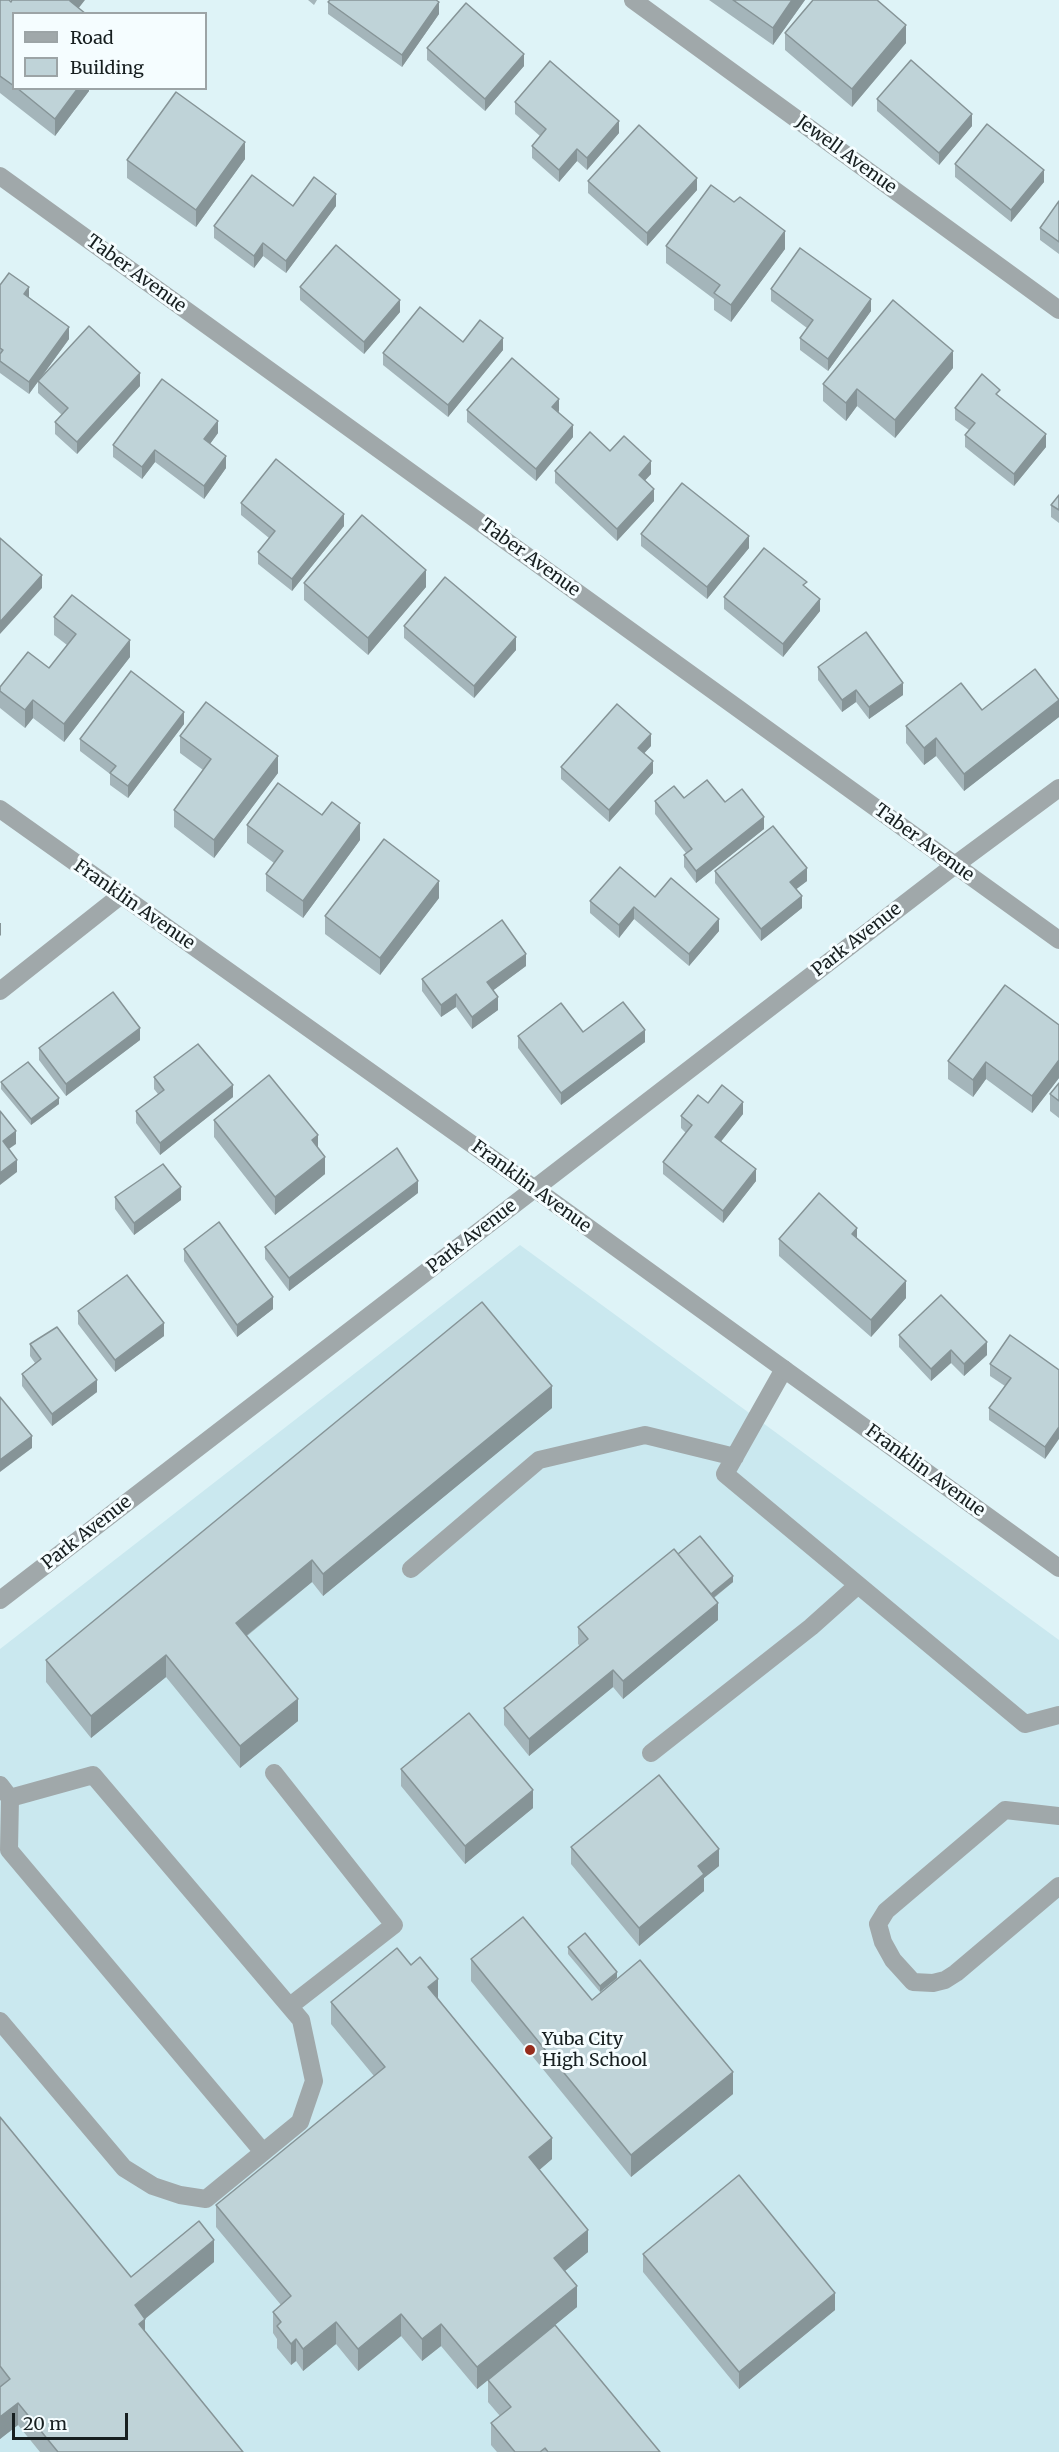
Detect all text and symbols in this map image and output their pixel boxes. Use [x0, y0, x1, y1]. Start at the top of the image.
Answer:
legend [12, 12, 207, 90]
text: Road [70, 26, 114, 49]
text: Building [70, 56, 144, 79]
street label: Jewell Avenue [792, 111, 900, 199]
street label: Taber Avenue [82, 231, 190, 317]
street label: Taber Avenue [476, 515, 584, 601]
street label: Taber Avenue [870, 800, 978, 886]
street label: Franklin Avenue [70, 855, 198, 955]
street label: Park Avenue [808, 898, 906, 982]
street label: Franklin Avenue [467, 1136, 595, 1238]
street label: Park Avenue [423, 1195, 521, 1279]
street label: Franklin Avenue [861, 1420, 989, 1522]
street label: Park Avenue [38, 1491, 136, 1575]
place label: Yuba City High School [542, 2029, 647, 2072]
marker: Yuba City High School [523, 2043, 537, 2057]
scale bar [15, 2401, 130, 2439]
text: 20 m [23, 2412, 67, 2435]

